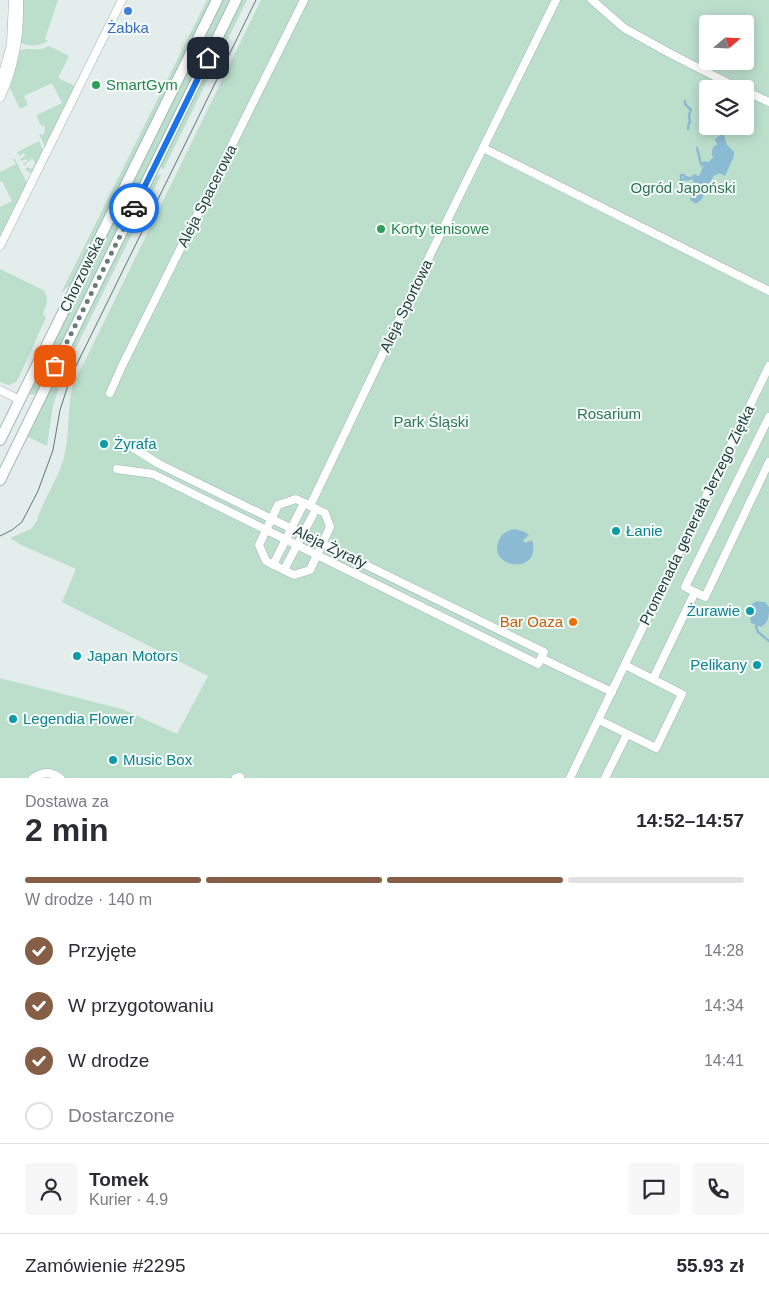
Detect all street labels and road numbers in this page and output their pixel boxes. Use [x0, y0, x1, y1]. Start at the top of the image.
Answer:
street label: Aleja Spacerowa [173, 141, 240, 250]
street label: Chorzowska [56, 232, 108, 315]
street label: Aleja Sportowa [376, 256, 436, 355]
street label: Promenada generała Jerzego Ziętka [636, 401, 758, 628]
street label: Aleja Żyrafy [291, 522, 370, 572]

